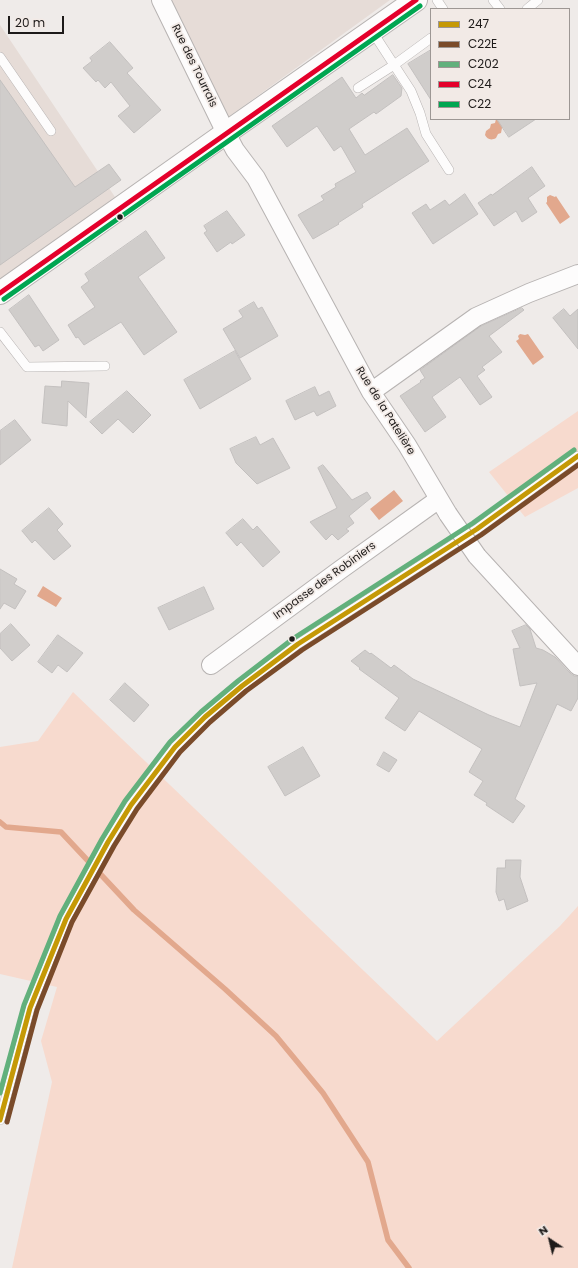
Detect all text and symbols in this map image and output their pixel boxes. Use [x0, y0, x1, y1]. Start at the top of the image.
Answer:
scale bar [10, 8, 66, 34]
legend [430, 8, 570, 120]
text: 20 m [15, 14, 45, 31]
text: 247 [468, 15, 489, 32]
street label: Rue des Tourrais [168, 22, 220, 110]
text: C22E [468, 35, 497, 52]
text: C202 [468, 55, 499, 72]
text: C24 [468, 75, 492, 92]
text: C22 [468, 95, 491, 112]
unlabelled marker [115, 212, 125, 222]
street label: Rue de la Patelière [352, 364, 418, 458]
street label: Impasse des Robiniers [271, 539, 379, 623]
unlabelled marker [287, 634, 297, 644]
north arrow [530, 1220, 570, 1260]
text: N [535, 1221, 551, 1239]

